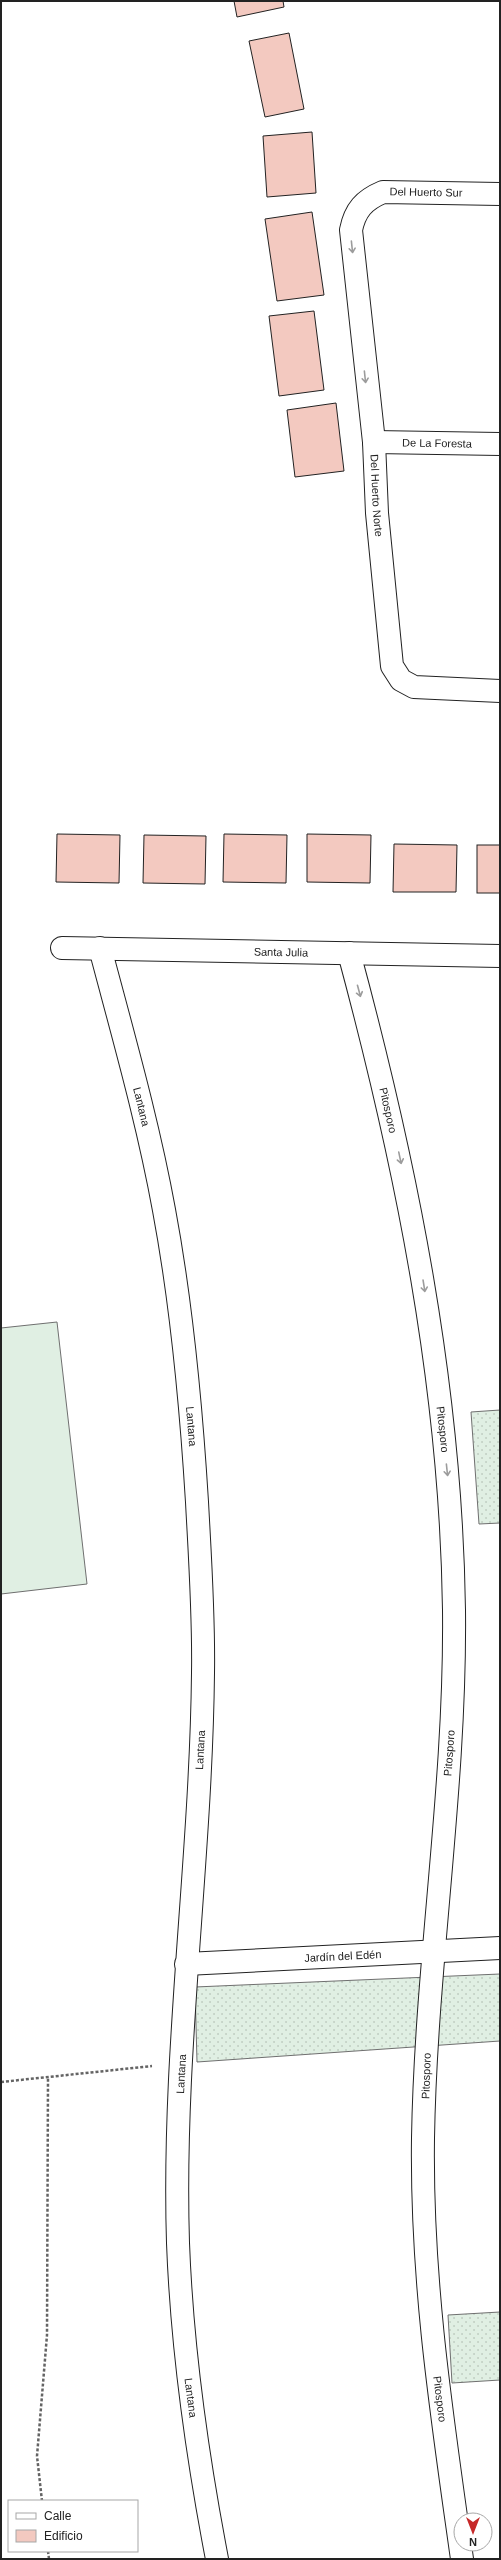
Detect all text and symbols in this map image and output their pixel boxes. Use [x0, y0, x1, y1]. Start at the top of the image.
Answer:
street label: Del Huerto Sur [390, 185, 463, 199]
one-way arrow [348, 240, 355, 253]
one-way arrow [362, 370, 369, 383]
street label: De La Foresta [402, 436, 473, 450]
street label: Del Huerto Norte [369, 454, 385, 537]
street label: Santa Julia [254, 946, 309, 959]
one-way arrow [356, 984, 364, 997]
street label: Lantana [131, 1086, 152, 1128]
street label: Pitosporo [377, 1086, 399, 1134]
one-way arrow [397, 1151, 405, 1164]
one-way arrow [420, 1279, 428, 1292]
street label: Pitosporo [435, 1405, 451, 1453]
street label: Lantana [184, 1406, 199, 1448]
one-way arrow [443, 1463, 451, 1476]
street label: Lantana [193, 1729, 207, 1770]
street label: Pitosporo [441, 1729, 457, 1777]
street label: Jardín del Edén [304, 1948, 382, 1964]
street label: Lantana [174, 2053, 188, 2094]
street label: Pitosporo [419, 2053, 433, 2099]
street label: Pitosporo [431, 2375, 449, 2423]
street label: Lantana [183, 2377, 200, 2419]
legend [8, 2500, 138, 2552]
text: Calle [44, 2509, 72, 2523]
north arrow [453, 2512, 493, 2552]
text: Edificio [44, 2529, 83, 2543]
text: N [469, 2536, 477, 2548]

